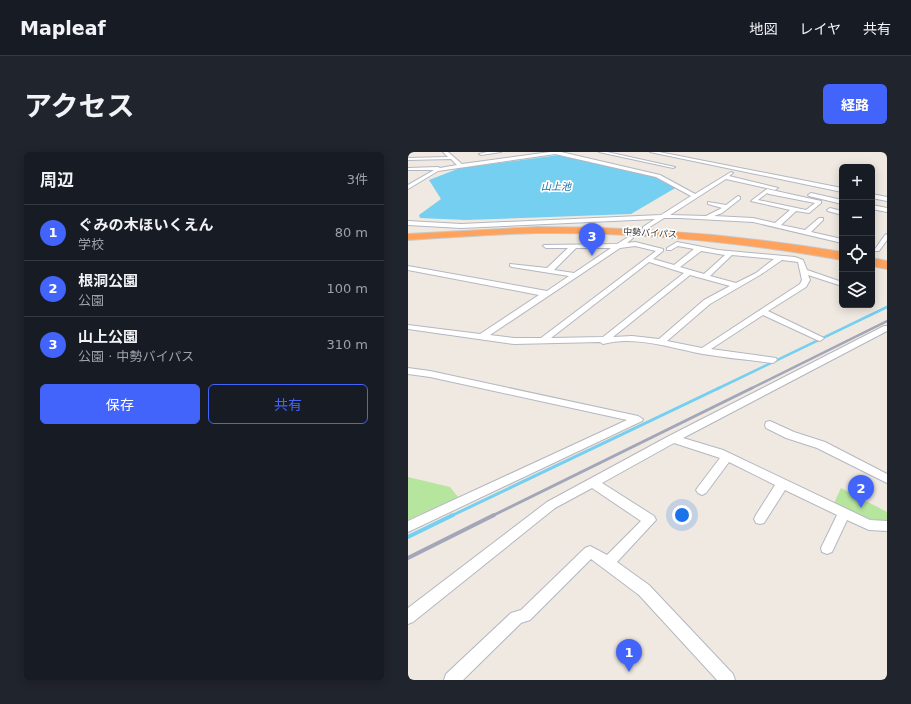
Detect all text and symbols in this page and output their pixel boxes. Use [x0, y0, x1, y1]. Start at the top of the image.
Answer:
text: Mapleaf [20, 17, 106, 39]
text: 地図 [749, 21, 777, 37]
text: レイヤ [799, 21, 841, 37]
text: 共有 [863, 21, 891, 37]
button: 経路 [823, 84, 887, 124]
text: アクセス [24, 90, 135, 123]
map controls [839, 164, 875, 308]
button: + [839, 164, 875, 200]
text: 周辺 [40, 170, 74, 190]
text: 3件 [347, 172, 368, 187]
water label: 山上池 [541, 181, 572, 192]
button: − [839, 200, 875, 236]
text: ぐみの木ほいくえん [78, 216, 213, 234]
pin: 3 [579, 223, 605, 256]
text: 1 [48, 225, 58, 240]
text: 80 m [335, 225, 368, 240]
street label: 中勢バイパス [623, 227, 677, 239]
button: locate [839, 236, 875, 272]
text: 学校 [78, 237, 104, 252]
text: 根洞公園 [78, 272, 138, 290]
button: layers [839, 272, 875, 308]
text: 2 [48, 281, 58, 296]
text: 100 m [326, 281, 368, 296]
text: 公園 [78, 293, 104, 308]
text: 山上公園 [78, 328, 138, 346]
text: 3 [48, 337, 58, 352]
text: 310 m [326, 337, 368, 352]
text: 公園 · 中勢バイパス [78, 349, 194, 364]
button: 保存 [40, 384, 200, 424]
button: 共有 [208, 384, 368, 424]
pin: 2 [848, 475, 874, 508]
your location [672, 505, 692, 525]
pin: 1 [616, 639, 642, 672]

